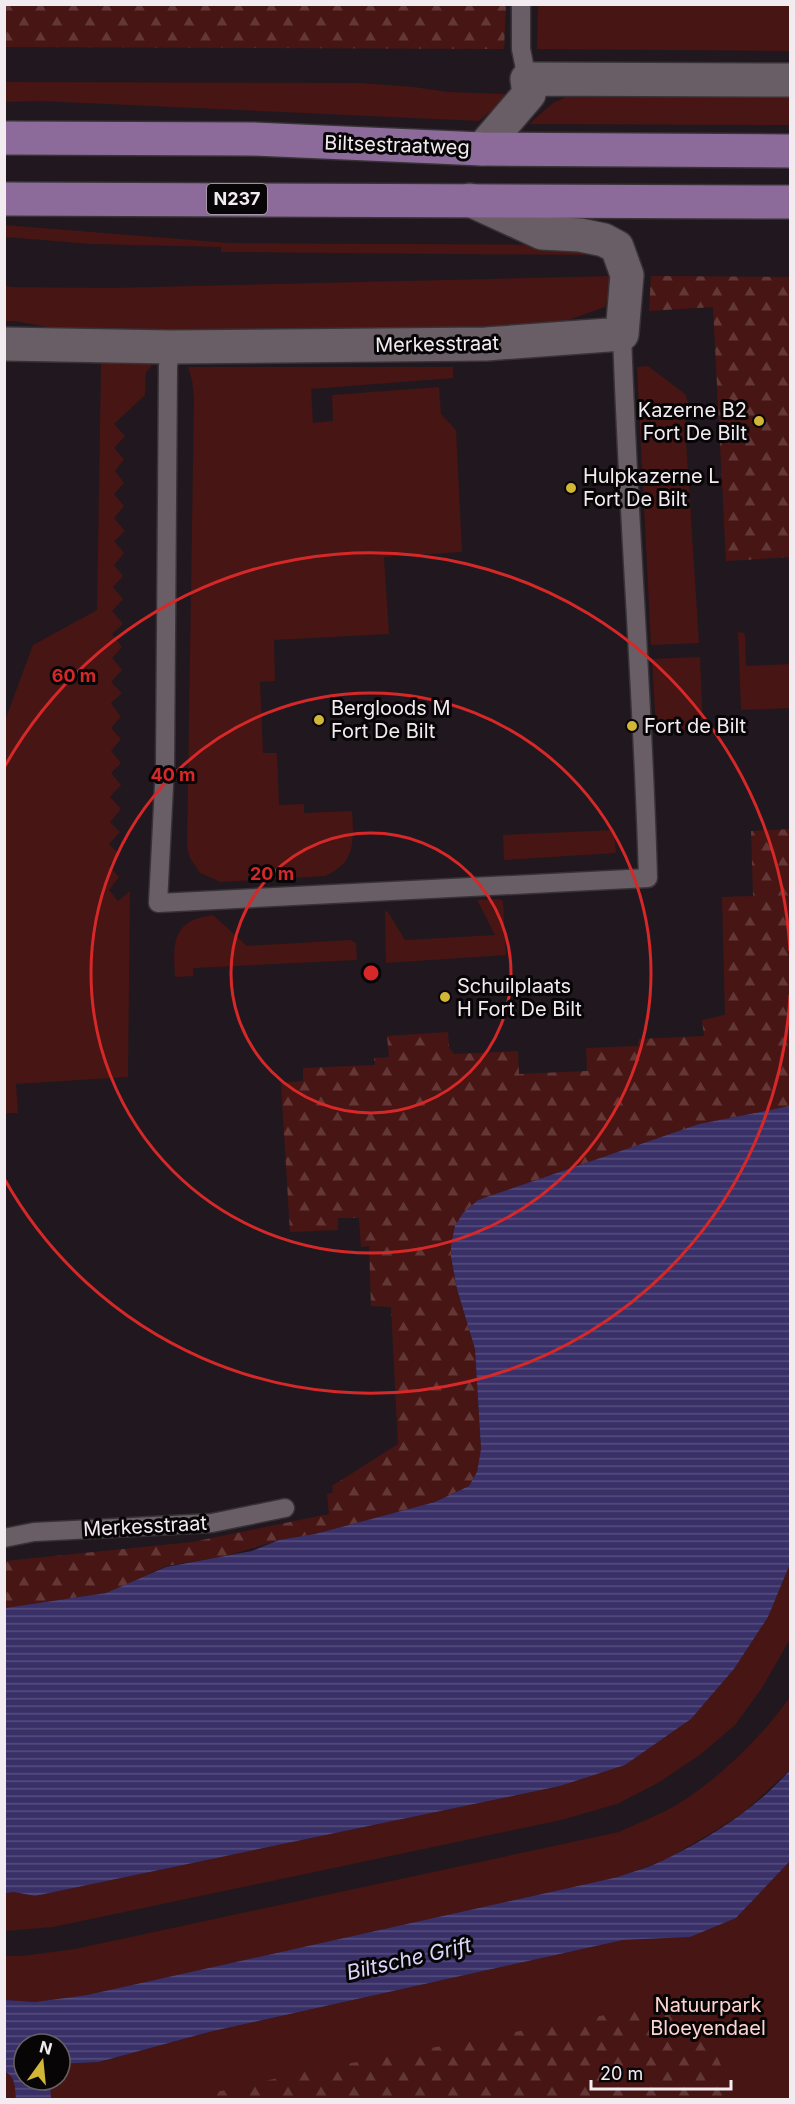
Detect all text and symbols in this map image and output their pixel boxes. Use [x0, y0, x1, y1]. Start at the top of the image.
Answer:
street label: Biltsestraatweg [324, 130, 470, 160]
road number: N237 [207, 184, 267, 214]
street label: Merkesstraat [375, 331, 500, 357]
place label: Kazerne B2 Fort De Bilt [638, 398, 747, 445]
marker: Kazerne B2 Fort De Bilt [752, 414, 766, 428]
place label: Hulpkazerne L Fort De Bilt [583, 464, 720, 511]
marker: Hulpkazerne L Fort De Bilt [564, 481, 578, 495]
text: 60 m [52, 665, 96, 686]
place label: Bergloods M Fort De Bilt [331, 696, 451, 743]
marker: Bergloods M Fort De Bilt [312, 713, 326, 727]
place label: Fort de Bilt [644, 714, 747, 738]
marker: Fort de Bilt [625, 719, 639, 733]
text: 40 m [151, 764, 196, 785]
text: 20 m [250, 863, 294, 884]
centre of rings [361, 963, 381, 983]
place label: Schuilplaats H Fort De Bilt [457, 974, 582, 1021]
marker: Schuilplaats H Fort De Bilt [438, 990, 452, 1004]
street label: Merkesstraat [82, 1511, 208, 1541]
water label: Biltsche Grift [344, 1932, 475, 1985]
park label: Natuurpark Bloeyendael [650, 1993, 766, 2040]
north arrow [12, 2032, 72, 2092]
text: N [37, 2036, 54, 2059]
scale bar [591, 2053, 730, 2091]
text: 20 m [600, 2063, 643, 2084]

